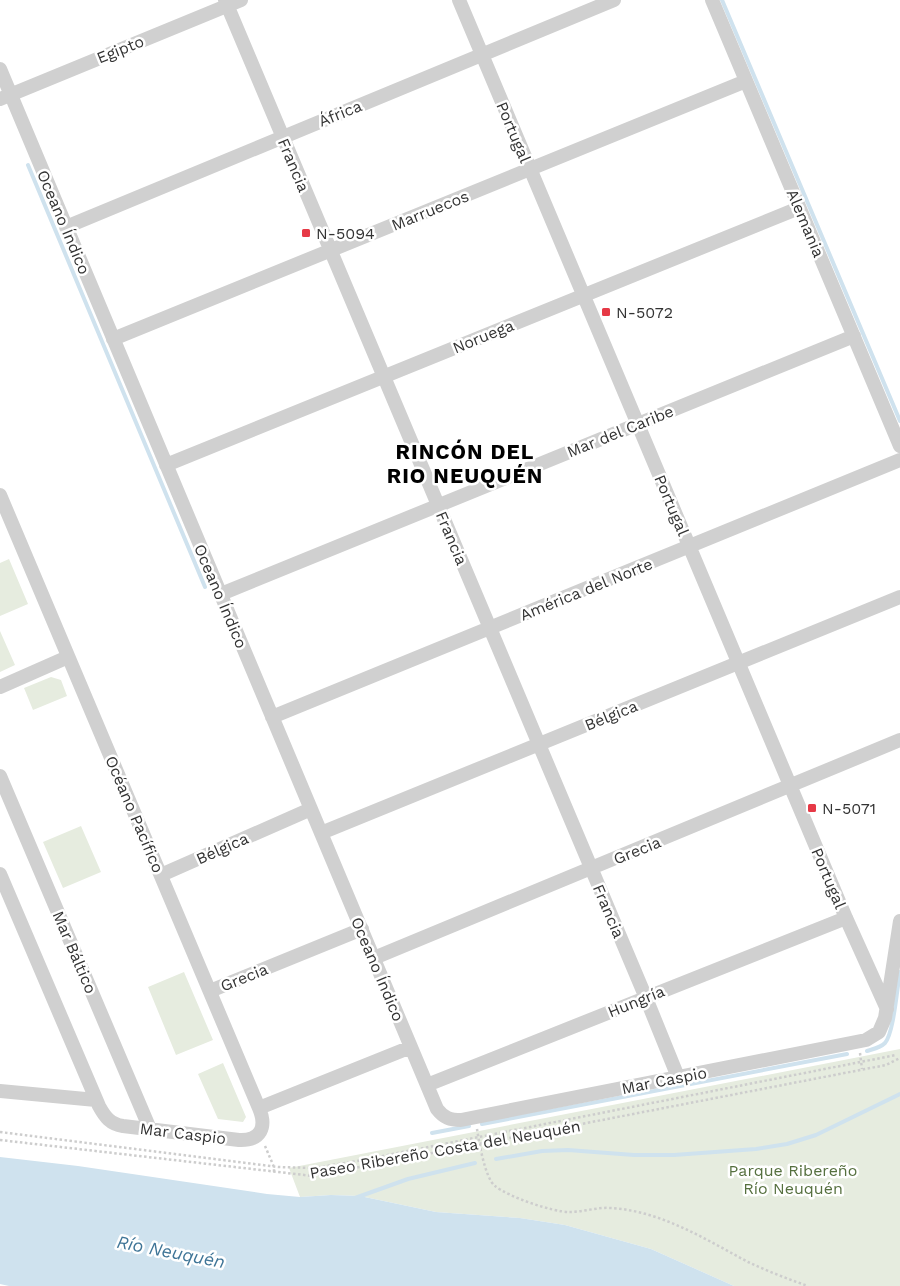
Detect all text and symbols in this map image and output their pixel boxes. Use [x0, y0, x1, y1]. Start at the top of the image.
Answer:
street label: Egipto [94, 31, 147, 67]
street label: África [316, 96, 365, 131]
street label: Portugal [492, 99, 535, 166]
street label: Francia [274, 135, 313, 195]
street label: Oceano Índico [33, 167, 94, 277]
street label: Marruecos [389, 186, 472, 235]
street label: Alemania [783, 186, 828, 260]
place label: N-5094 [316, 224, 375, 243]
marker: N-5094 [300, 227, 312, 239]
place label: N-5072 [616, 303, 673, 322]
marker: N-5072 [600, 306, 612, 318]
street label: Noruega [450, 316, 517, 357]
street label: Mar del Caribe [564, 401, 676, 462]
district label: RINCÓN DEL RIO NEUQUÉN [387, 439, 543, 488]
street label: Portugal [650, 472, 693, 539]
street label: Francia [432, 508, 471, 568]
street label: Oceano Índico [190, 541, 251, 651]
street label: América del Norte [517, 554, 655, 625]
street label: Bélgica [582, 696, 640, 735]
street label: Océano Pacífico [101, 753, 168, 876]
place label: N-5071 [822, 799, 876, 818]
marker: N-5071 [806, 802, 818, 814]
street label: Bélgica [193, 829, 251, 868]
street label: Grecia [611, 832, 664, 869]
street label: Portugal [807, 845, 850, 912]
street label: Francia [589, 881, 628, 941]
street label: Mar Báltico [49, 908, 100, 996]
street label: Oceano Índico [347, 914, 408, 1024]
street label: Grecia [218, 959, 271, 996]
street label: Hungría [605, 981, 667, 1021]
street label: Mar Caspio [620, 1063, 708, 1098]
street label: Paseo Ribereño Costa del Neuquén [308, 1116, 582, 1183]
street label: Mar Caspio [139, 1119, 227, 1148]
park label: Parque Ribereño Río Neuquén [729, 1161, 857, 1198]
water label: Río Neuquén [115, 1231, 227, 1272]

